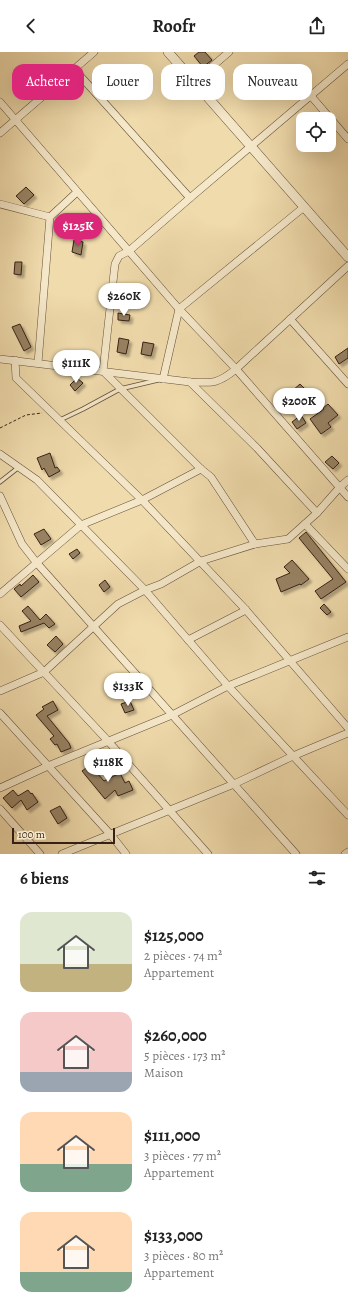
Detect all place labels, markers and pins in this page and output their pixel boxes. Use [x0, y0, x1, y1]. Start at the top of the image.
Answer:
pin: $125K [50, 213, 106, 247]
pin: $260K [96, 283, 152, 317]
pin: $111K [48, 350, 104, 384]
pin: $200K [271, 388, 327, 422]
pin: $133K [100, 673, 156, 707]
pin: $118K [80, 749, 136, 783]

